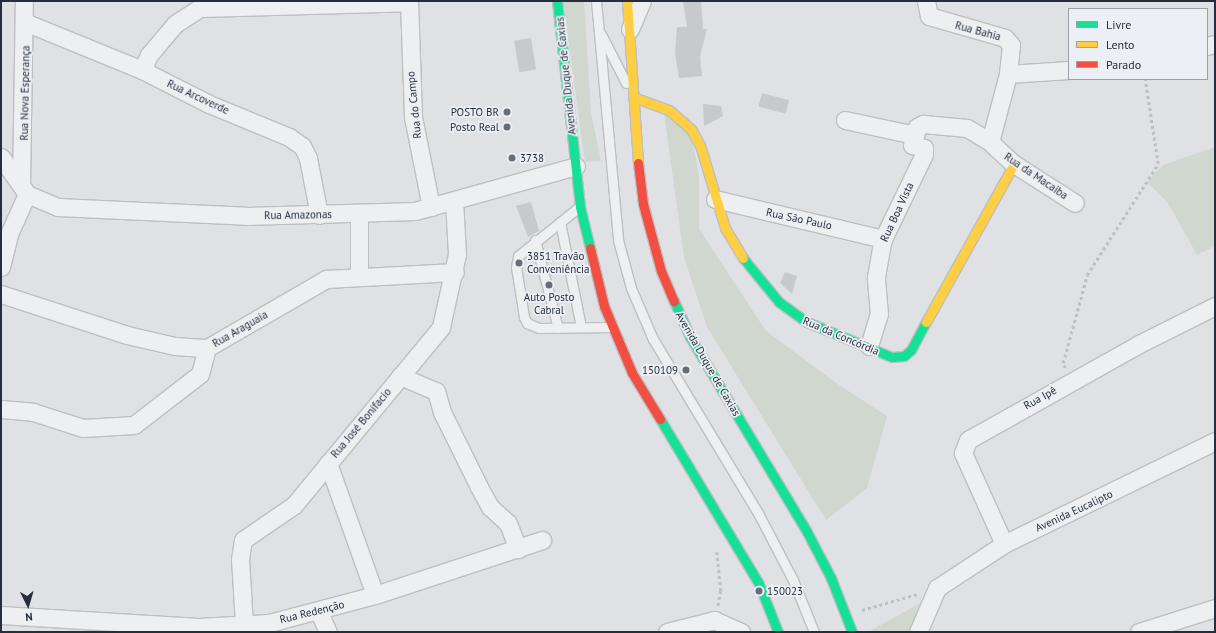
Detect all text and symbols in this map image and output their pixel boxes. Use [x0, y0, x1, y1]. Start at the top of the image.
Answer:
legend [1068, 8, 1208, 80]
street label: Avenida Duque de Caxias [553, 16, 579, 136]
text: Livre [1106, 17, 1131, 32]
street label: Rua Bahia [954, 19, 1002, 43]
text: Lento [1106, 37, 1135, 52]
street label: Rua Nova Esperança [18, 45, 32, 141]
text: Parado [1106, 57, 1141, 72]
street label: Rua do Campo [404, 71, 424, 139]
street label: Rua Arcoverde [165, 77, 231, 117]
place label: POSTO BR [451, 105, 499, 119]
marker: POSTO BR [502, 107, 512, 117]
place label: Posto Real [450, 120, 499, 134]
marker: Posto Real [502, 122, 512, 132]
street label: Rua da Macaiba [1002, 150, 1070, 202]
place label: 3738 [520, 151, 544, 165]
marker: 3738 [507, 153, 517, 163]
street label: Rua Boa Vista [877, 180, 917, 244]
street label: Rua São Paulo [765, 206, 833, 232]
street label: Rua Amazonas [264, 208, 332, 222]
place label: 3851 Travão Conveniência [527, 250, 590, 276]
marker: 3851 Travão Conveniência [514, 258, 524, 268]
marker: Auto Posto Cabral [544, 280, 554, 290]
place label: Auto Posto Cabral [524, 291, 574, 317]
street label: Rua Araguaia [210, 308, 270, 350]
street label: Avenida Duque de Caxias [673, 309, 743, 419]
street label: Rua da Concórdia [801, 314, 881, 358]
place label: 150109 [642, 363, 678, 377]
marker: 150109 [681, 365, 691, 375]
street label: Rua Ipê [1021, 384, 1059, 412]
street label: Rua José Bonifacio [328, 385, 394, 461]
street label: Avenida Eucalipto [1033, 487, 1115, 535]
place label: 150023 [767, 584, 803, 598]
north arrow [8, 585, 48, 625]
marker: 150023 [754, 586, 764, 596]
street label: Rua Redenção [278, 598, 346, 626]
text: N [25, 610, 33, 624]

